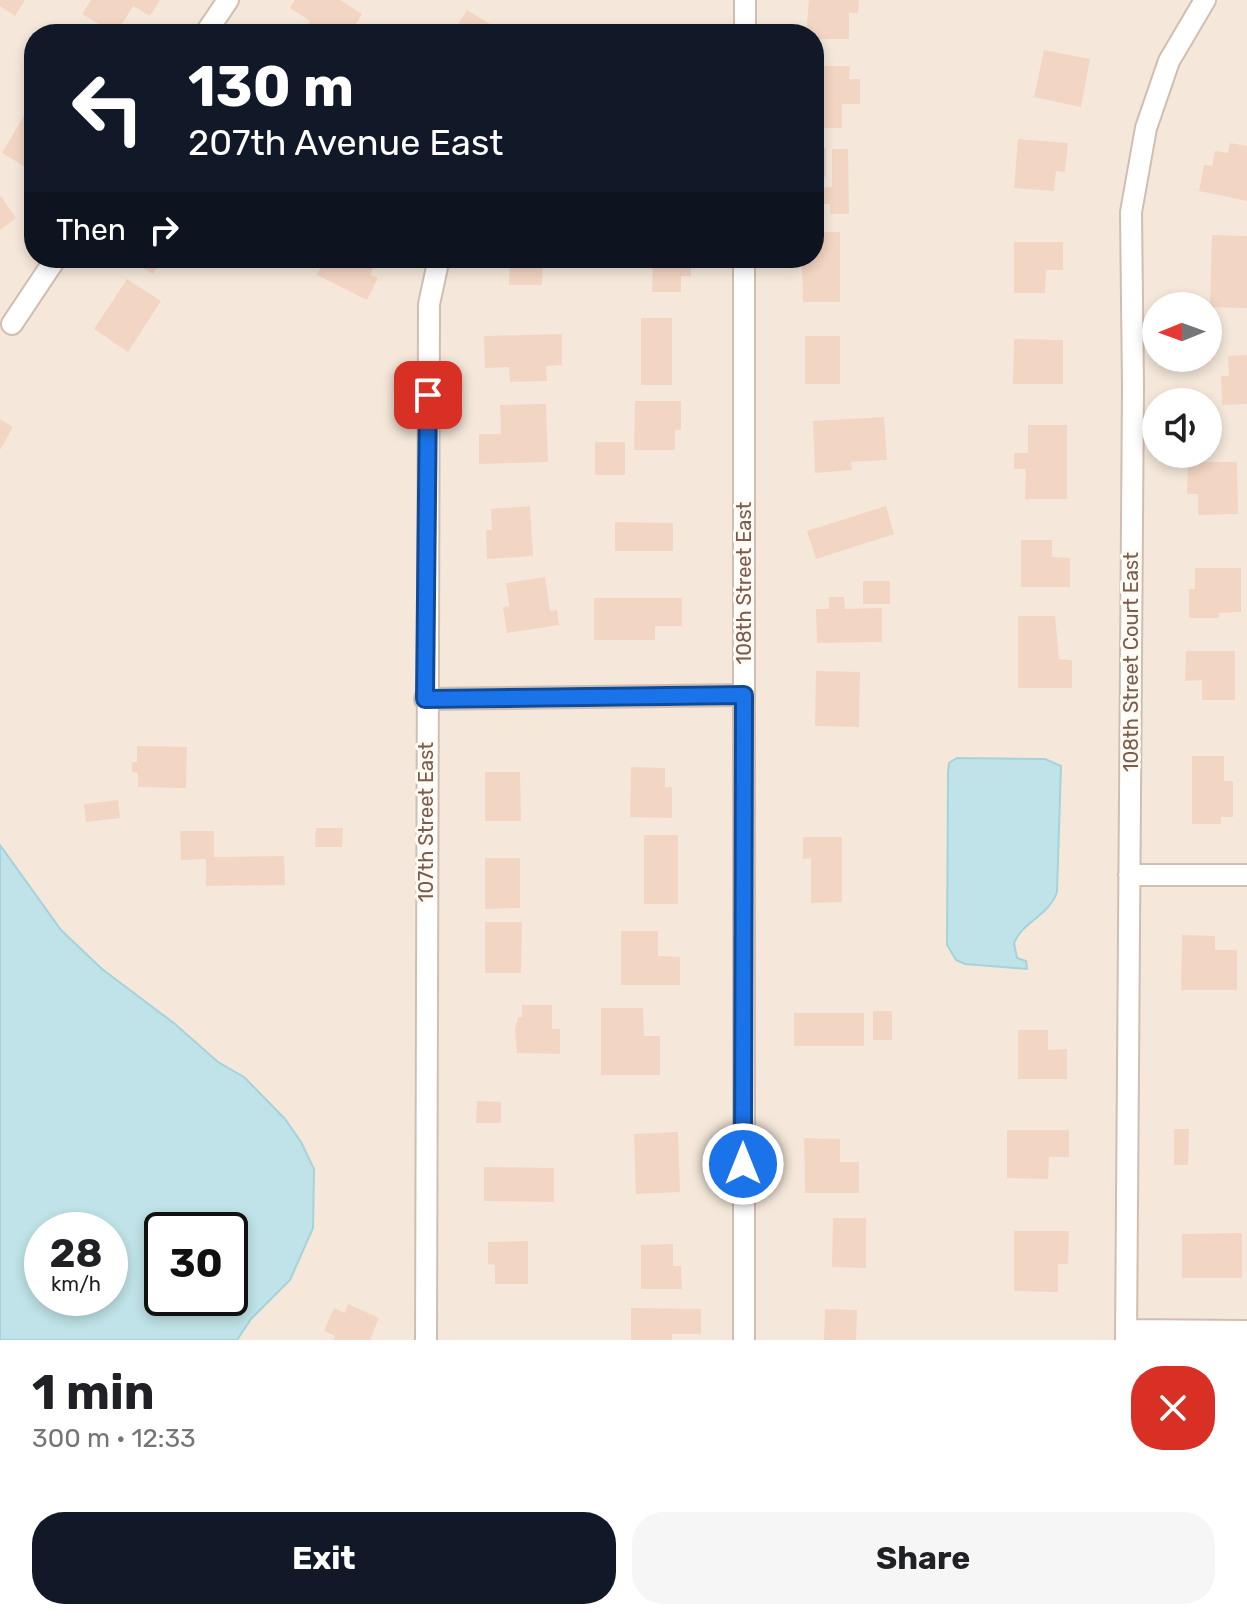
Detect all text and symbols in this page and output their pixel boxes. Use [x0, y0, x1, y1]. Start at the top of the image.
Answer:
text: 130 m [188, 54, 354, 120]
icon: left [56, 56, 160, 160]
text: 207th Avenue East [188, 121, 503, 164]
icon: right [142, 208, 186, 252]
text: Then [56, 212, 126, 248]
north arrow [1142, 292, 1222, 372]
map controls [1142, 292, 1222, 468]
pin [394, 361, 462, 429]
icon: arrive [406, 373, 450, 417]
button: sound [1142, 388, 1222, 468]
street label: 108th Street East [732, 501, 756, 664]
street label: 108th Street Court East [1119, 552, 1143, 772]
street label: 107th Street East [414, 742, 438, 902]
position arrow [701, 1122, 785, 1206]
speed limit sign: 30 [144, 1212, 248, 1316]
text: 28 [49, 1230, 103, 1277]
text: km/h [51, 1272, 101, 1296]
text: 1 min [32, 1364, 155, 1421]
button: close [1131, 1366, 1215, 1450]
text: 300 m · 12:33 [32, 1423, 196, 1454]
button: Exit [32, 1512, 616, 1604]
button: Share [632, 1512, 1215, 1604]

